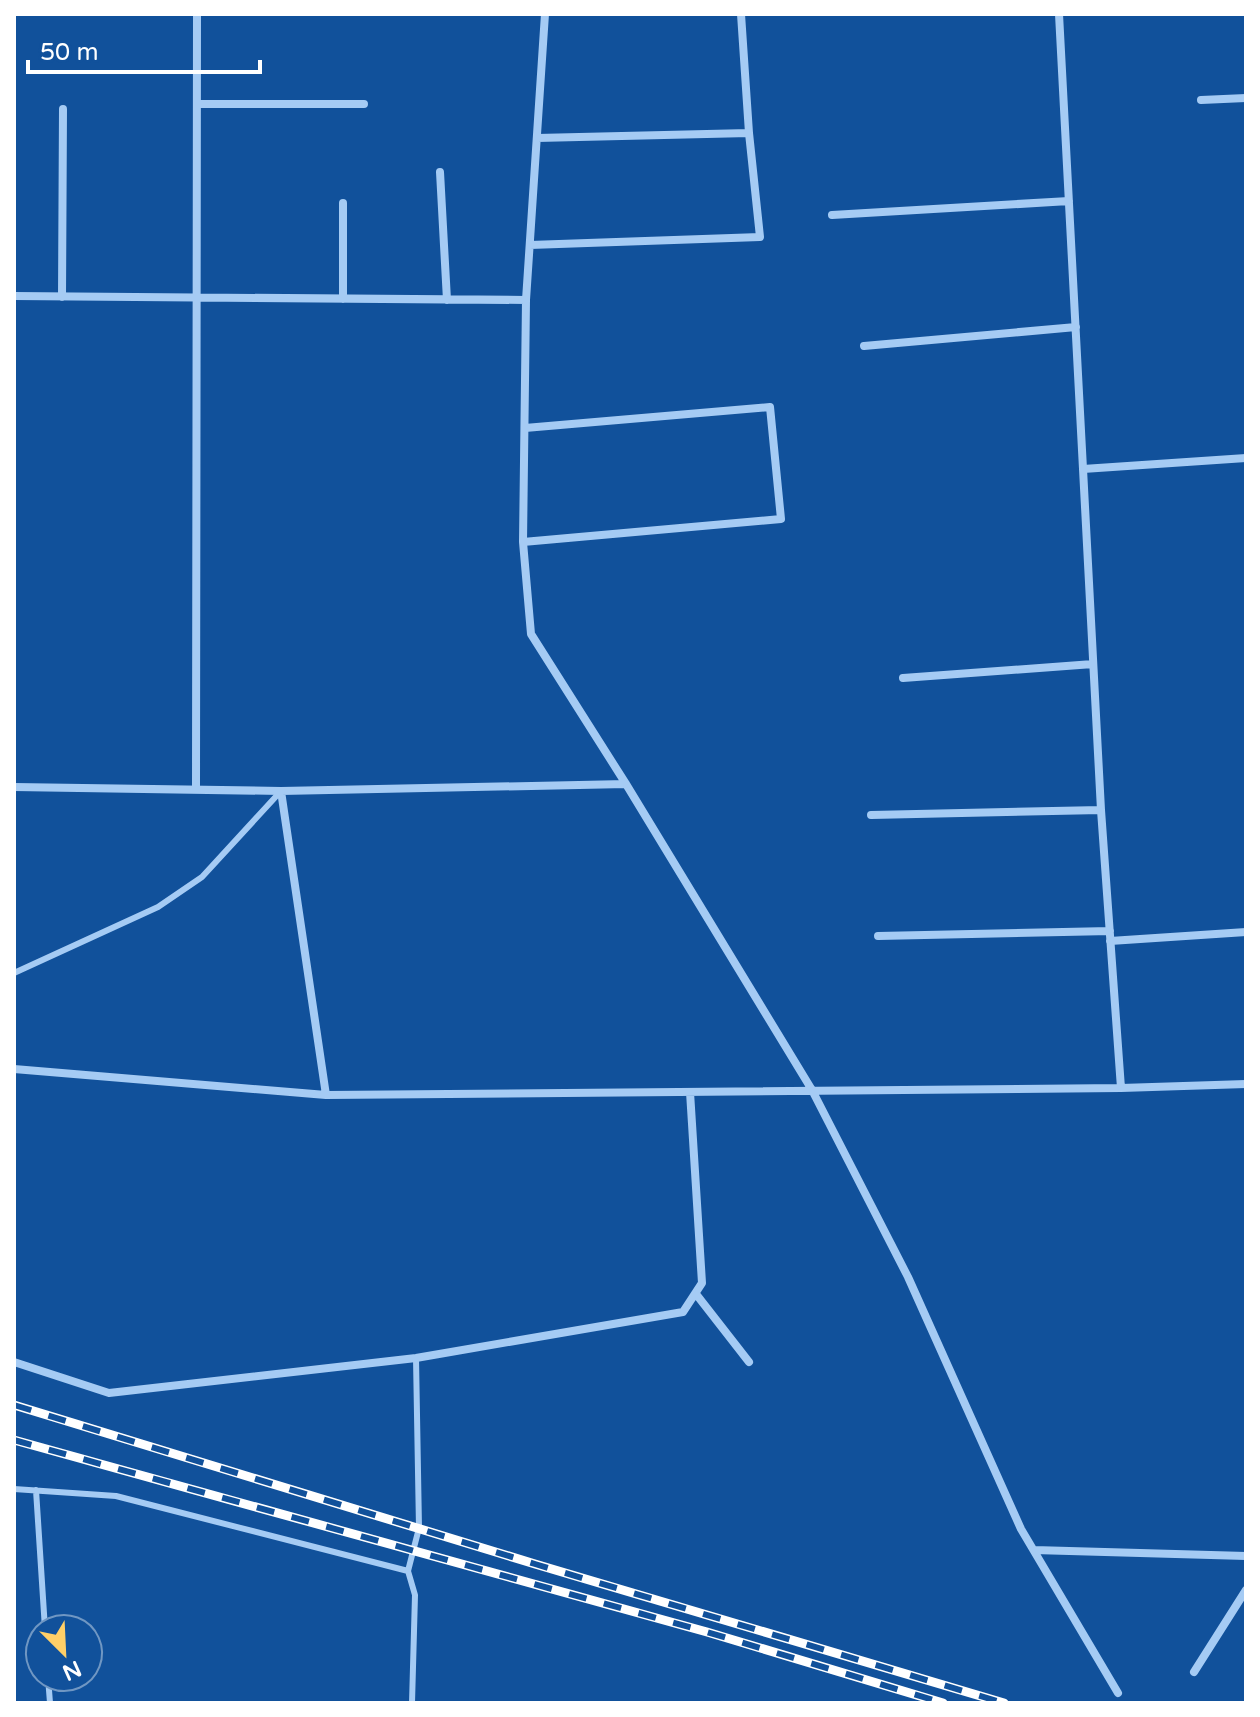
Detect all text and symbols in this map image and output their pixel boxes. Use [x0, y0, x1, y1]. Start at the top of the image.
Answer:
scale bar [28, 24, 260, 74]
text: 50 m [40, 38, 98, 67]
north arrow [24, 1613, 104, 1693]
text: N [58, 1655, 85, 1686]

